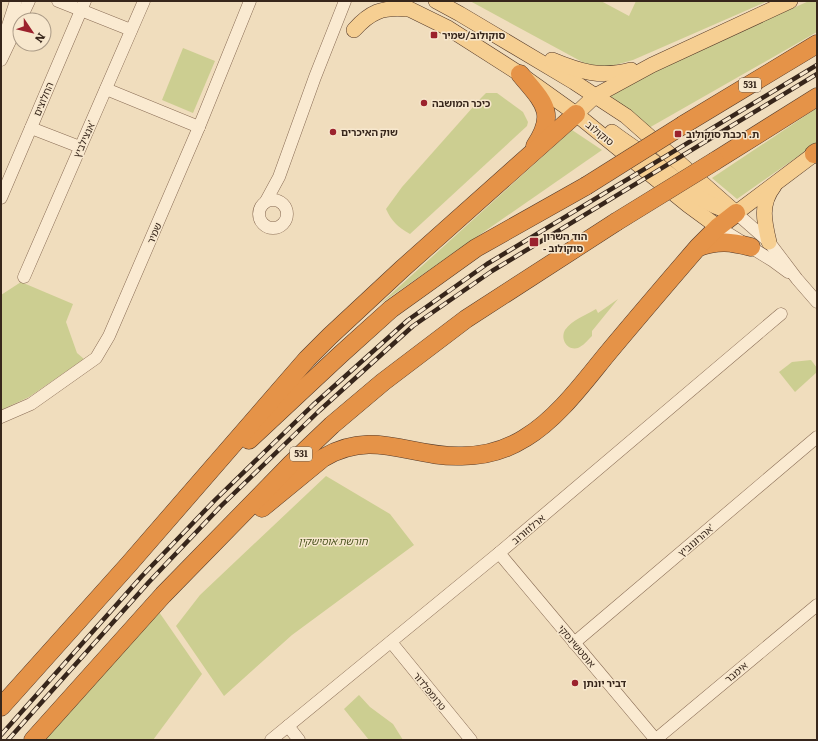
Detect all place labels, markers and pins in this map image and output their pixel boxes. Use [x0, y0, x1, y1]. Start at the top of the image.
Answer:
place label: סוקולוב/שמיר [442, 27, 505, 42]
marker: סוקולוב/שמיר [429, 30, 439, 40]
place label: כיכר המושבה [432, 95, 490, 110]
marker: כיכר המושבה [419, 98, 429, 108]
place label: שוק האיכרים [341, 124, 398, 139]
place label: ת. רכבת סוקולוב [686, 126, 759, 141]
marker: שוק האיכרים [328, 127, 338, 137]
marker: ת. רכבת סוקולוב [673, 129, 683, 139]
place label: הוד השרון - סוקולוב [543, 228, 587, 255]
marker: הוד השרון - סוקולוב [528, 236, 540, 248]
place label: דביר יונתן [583, 675, 627, 690]
marker: דביר יונתן [570, 678, 580, 688]

